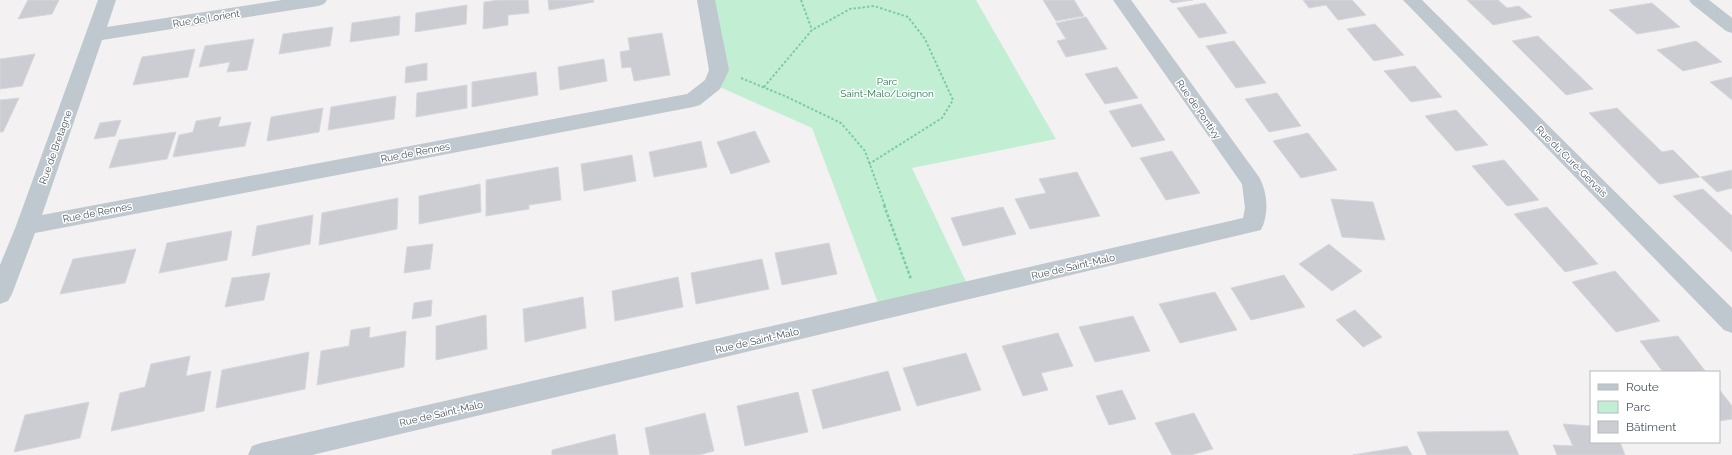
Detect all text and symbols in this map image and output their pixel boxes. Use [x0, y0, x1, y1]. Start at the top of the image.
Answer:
street label: Rue de Lorient [172, 8, 241, 29]
park label: Parc Saint-Malo/Loignon [840, 76, 934, 99]
street label: Rue de Pontivy [1174, 78, 1223, 141]
street label: Rue de Bretagne [37, 109, 74, 186]
street label: Rue du Curé-Gervais [1534, 124, 1610, 199]
street label: Rue de Rennes [380, 140, 451, 165]
street label: Rue de Rennes [62, 200, 133, 225]
street label: Rue de Saint-Malo [1030, 252, 1116, 281]
street label: Rue de Saint-Malo [714, 326, 800, 355]
legend [1590, 371, 1720, 443]
text: Route [1626, 380, 1659, 394]
street label: Rue de Saint-Malo [398, 399, 484, 428]
text: Parc [1626, 400, 1651, 414]
text: Bâtiment [1626, 420, 1676, 434]

